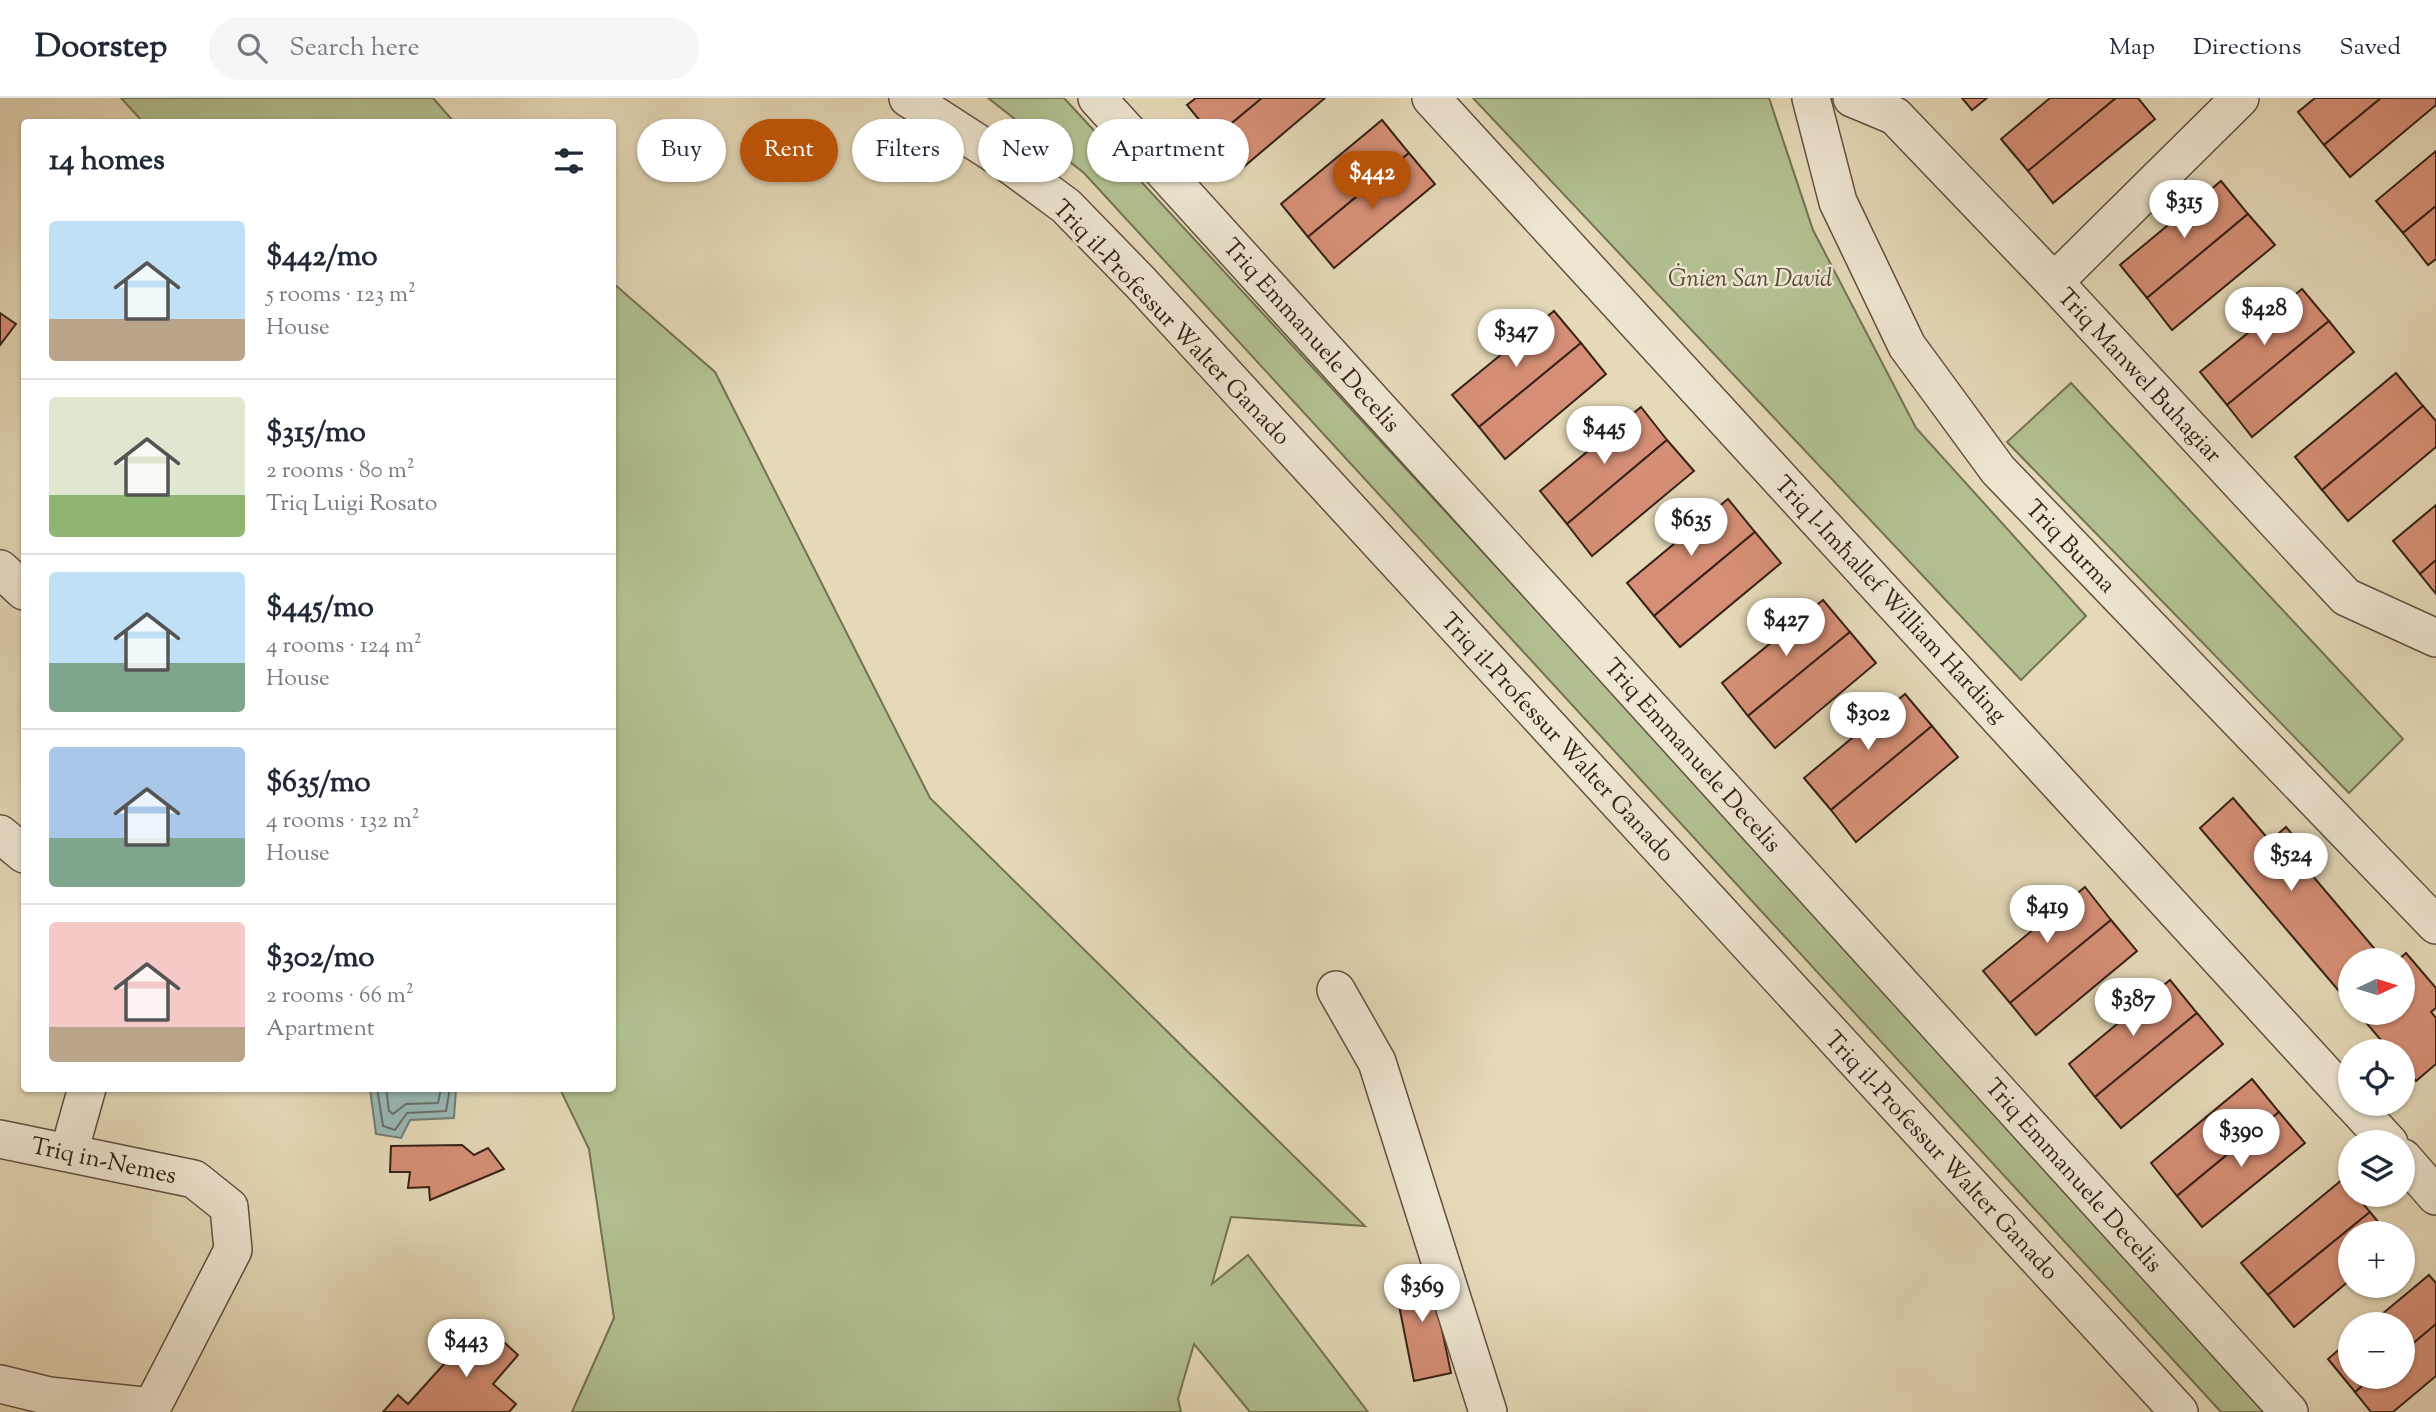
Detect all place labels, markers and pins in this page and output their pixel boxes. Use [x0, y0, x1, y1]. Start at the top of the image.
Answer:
pin: $442 [1331, 152, 1413, 211]
pin: $315 [2143, 180, 2225, 240]
pin: $428 [2223, 288, 2305, 347]
pin: $347 [1475, 310, 1557, 369]
pin: $445 [1563, 406, 1645, 466]
pin: $635 [1650, 498, 1732, 558]
pin: $427 [1745, 598, 1827, 658]
pin: $302 [1827, 692, 1909, 752]
pin: $524 [2250, 834, 2332, 893]
pin: $419 [2006, 886, 2088, 945]
pin: $387 [2092, 978, 2174, 1038]
pin: $390 [2200, 1110, 2282, 1169]
pin: $369 [1381, 1264, 1463, 1324]
pin: $443 [425, 1320, 507, 1379]

